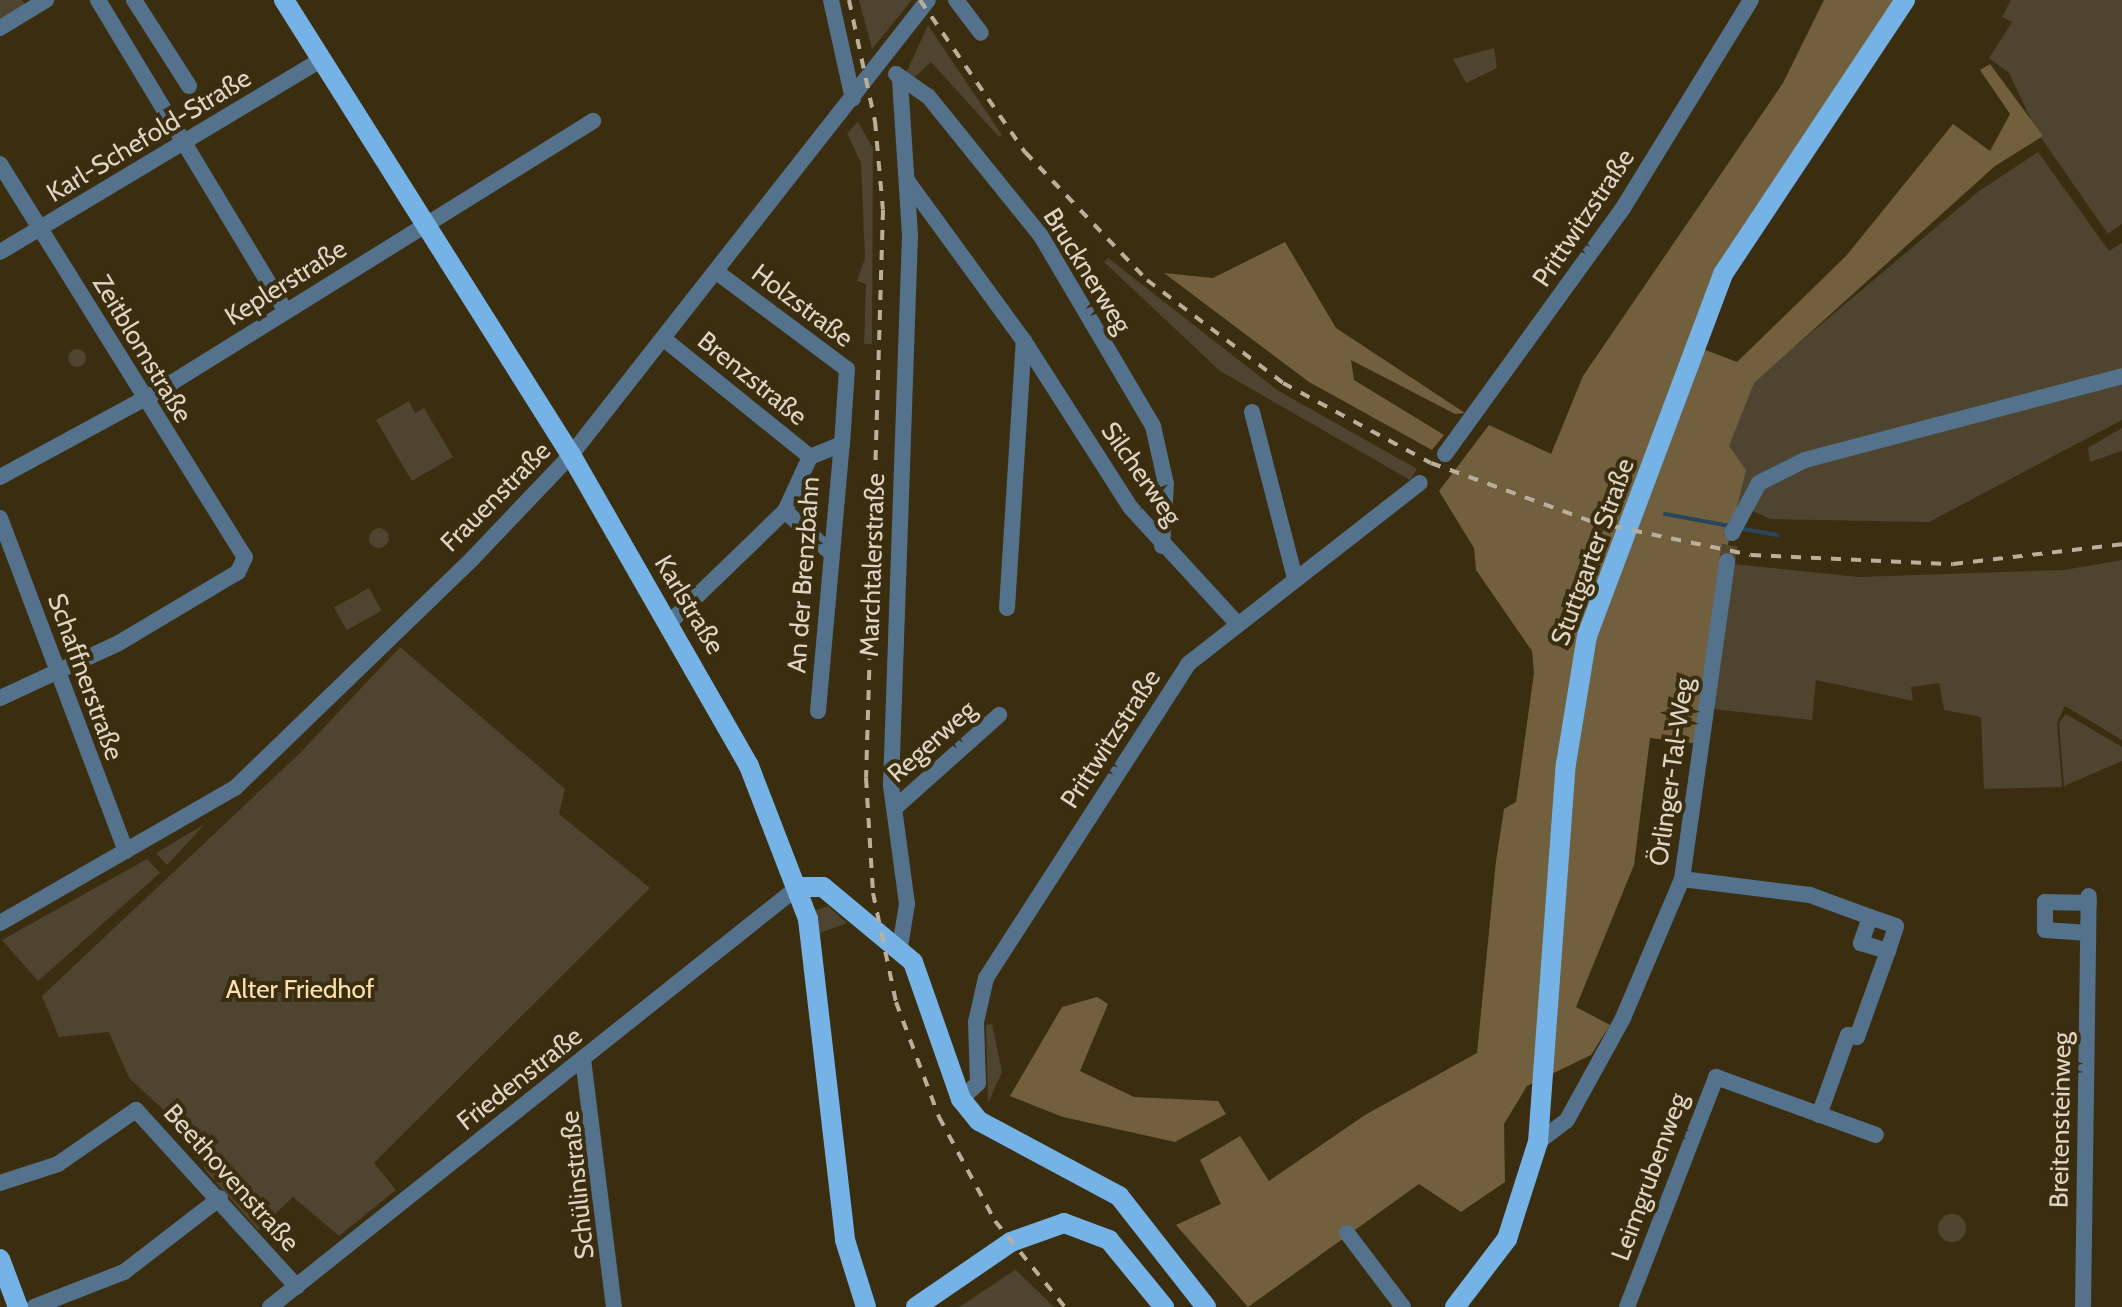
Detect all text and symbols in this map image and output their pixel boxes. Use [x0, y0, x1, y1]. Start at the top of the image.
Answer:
street label: Karl-Schefold-Straße [41, 63, 257, 209]
street label: Prittwitzstraße [1526, 143, 1642, 293]
street label: Brucknerweg [1036, 203, 1138, 339]
street label: Keplerstraße [219, 233, 353, 333]
street label: Holzstraße [745, 258, 859, 354]
street label: Zeitblomstraße [86, 269, 198, 429]
street label: Brenzstraße [691, 325, 813, 433]
street label: Silcherweg [1094, 416, 1188, 532]
street label: Frauenstraße [435, 436, 557, 558]
street label: Stuttgarter Straße [1545, 454, 1641, 650]
street label: Marchtalerstraße [854, 473, 892, 657]
street label: An der Brenzbahn [782, 476, 826, 674]
street label: Karlstraße [647, 550, 731, 660]
street label: Schaffnerstraße [40, 589, 130, 765]
street label: Prittwitzstraße [1054, 664, 1168, 814]
street label: Örlinger-Tal-Weg [1643, 676, 1701, 868]
street label: Regerweg [881, 694, 983, 790]
park label: Alter Friedhof [226, 974, 374, 1006]
street label: Friedenstraße [451, 1021, 589, 1137]
street label: Breitensteinweg [2044, 1032, 2078, 1208]
street label: Leimgrubenweg [1605, 1089, 1695, 1265]
street label: Beethovenstraße [157, 1098, 305, 1258]
street label: Schülinstraße [555, 1109, 601, 1261]

